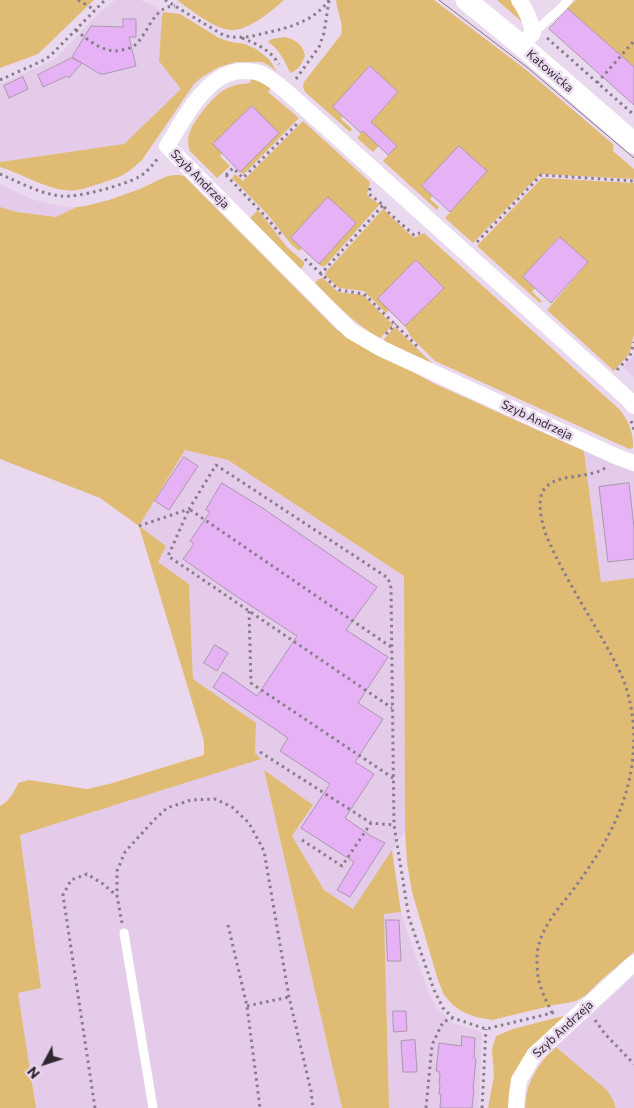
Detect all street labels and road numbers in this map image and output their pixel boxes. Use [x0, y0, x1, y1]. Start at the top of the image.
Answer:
street label: Katowicka [524, 47, 576, 95]
street label: Szyb Andrzeja [168, 147, 232, 211]
street label: Szyb Andrzeja [499, 397, 575, 443]
street label: Szyb Andrzeja [530, 997, 596, 1061]

